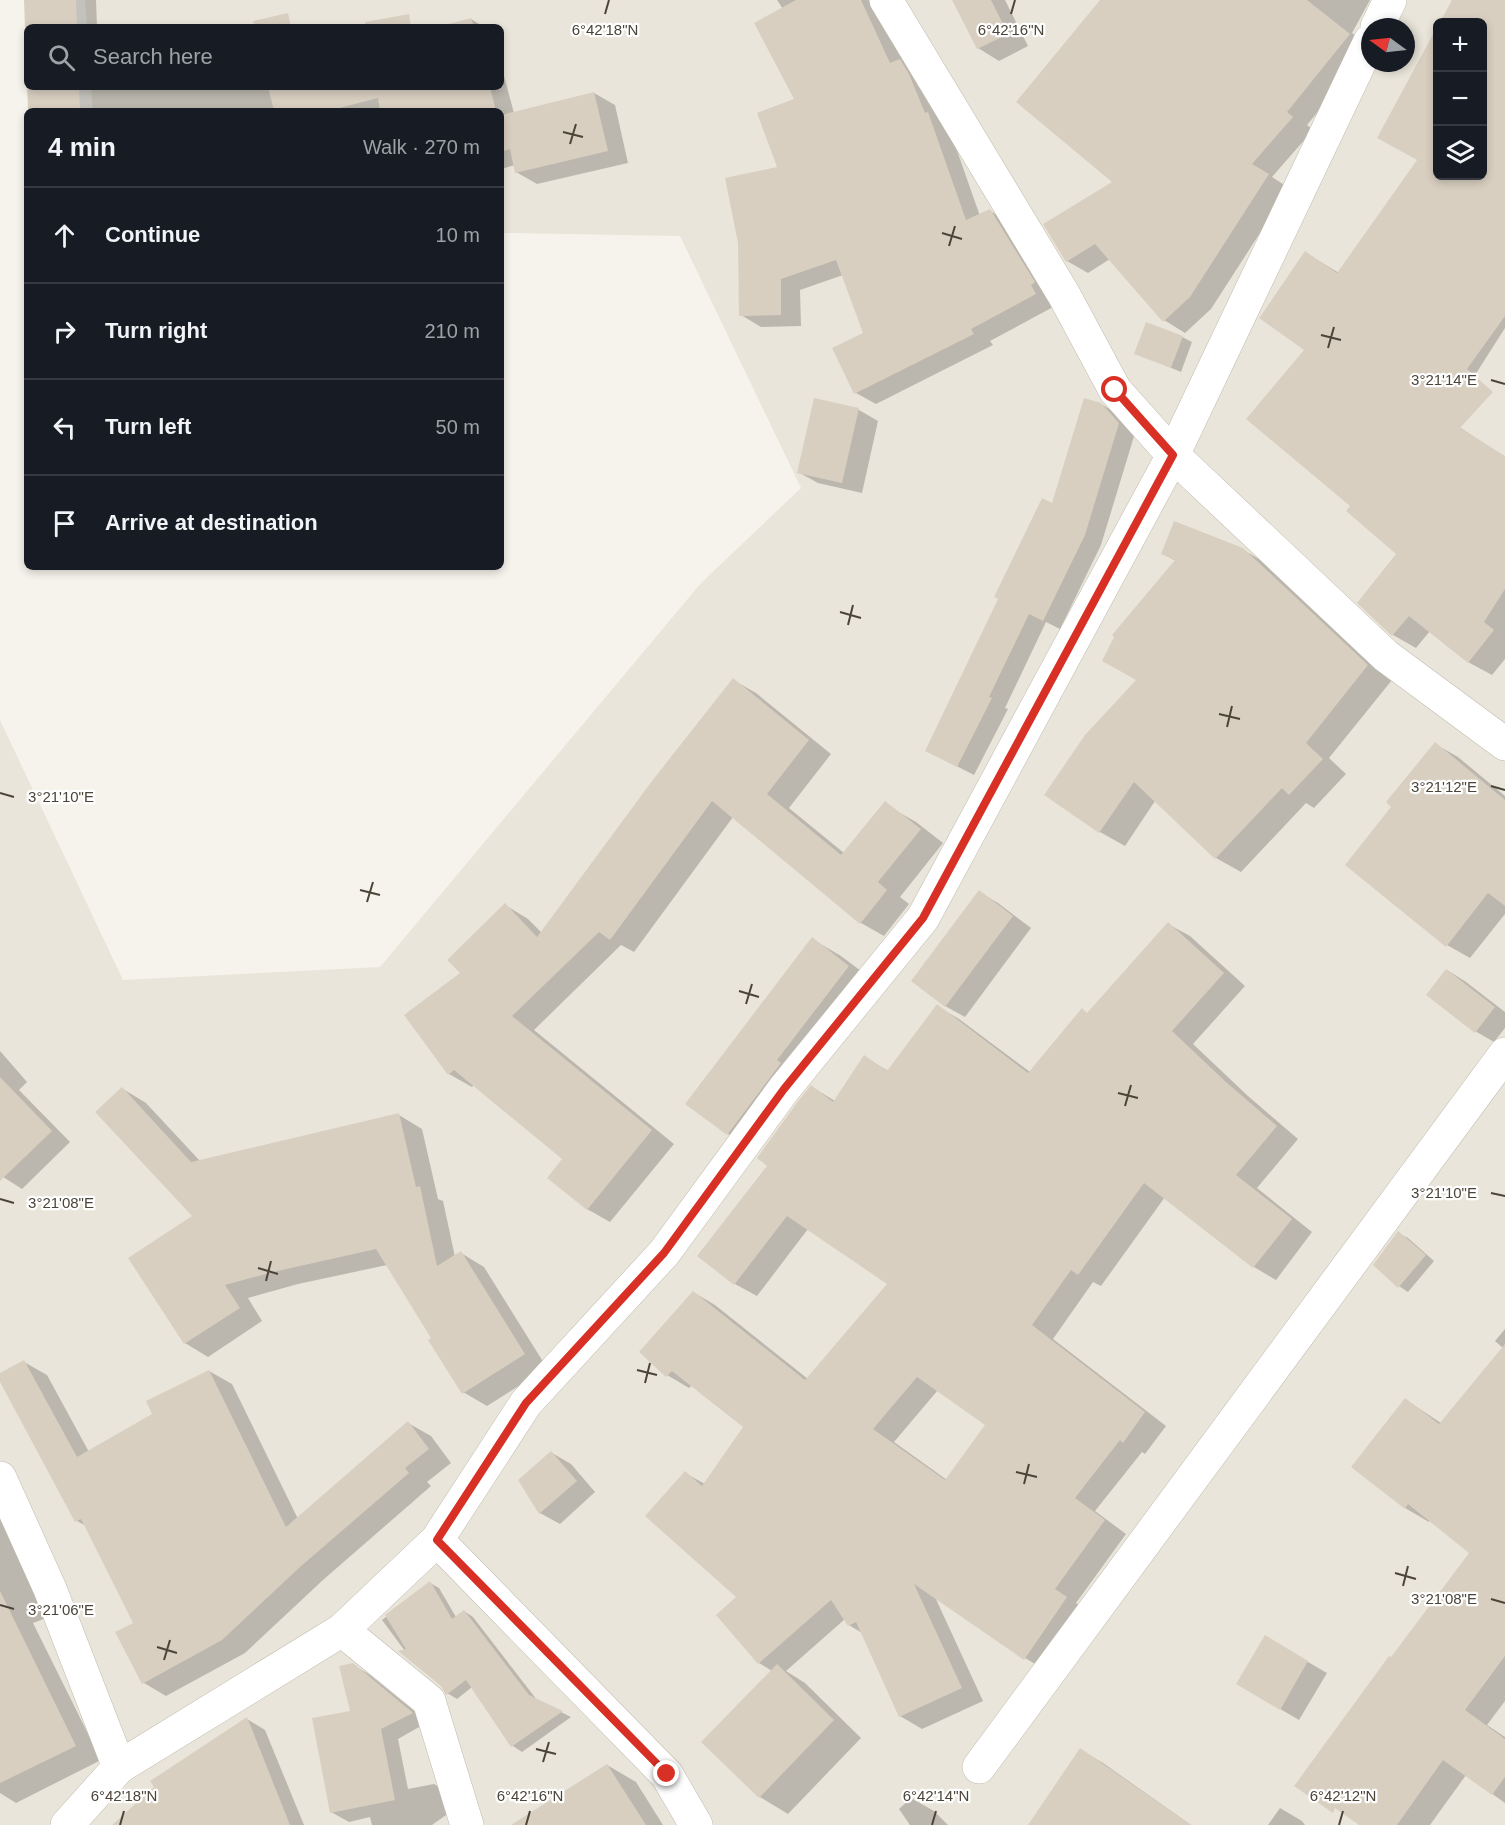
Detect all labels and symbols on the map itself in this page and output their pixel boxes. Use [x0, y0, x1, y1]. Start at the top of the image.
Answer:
north arrow [1361, 18, 1415, 72]
text: 6°42'18"N [572, 21, 638, 38]
text: 6°42'16"N [978, 21, 1044, 38]
text: 3°21'14"E [1411, 371, 1477, 388]
route start [1101, 376, 1127, 402]
text: 3°21'12"E [1411, 778, 1477, 795]
text: 3°21'10"E [28, 788, 94, 805]
text: 3°21'10"E [1411, 1184, 1477, 1201]
text: 3°21'08"E [28, 1194, 94, 1211]
text: 3°21'08"E [1411, 1590, 1477, 1607]
text: 3°21'06"E [28, 1601, 94, 1618]
route end [653, 1760, 679, 1786]
text: 6°42'18"N [91, 1787, 157, 1804]
text: 6°42'16"N [497, 1787, 563, 1804]
text: 6°42'14"N [903, 1787, 969, 1804]
text: 6°42'12"N [1310, 1787, 1376, 1804]

